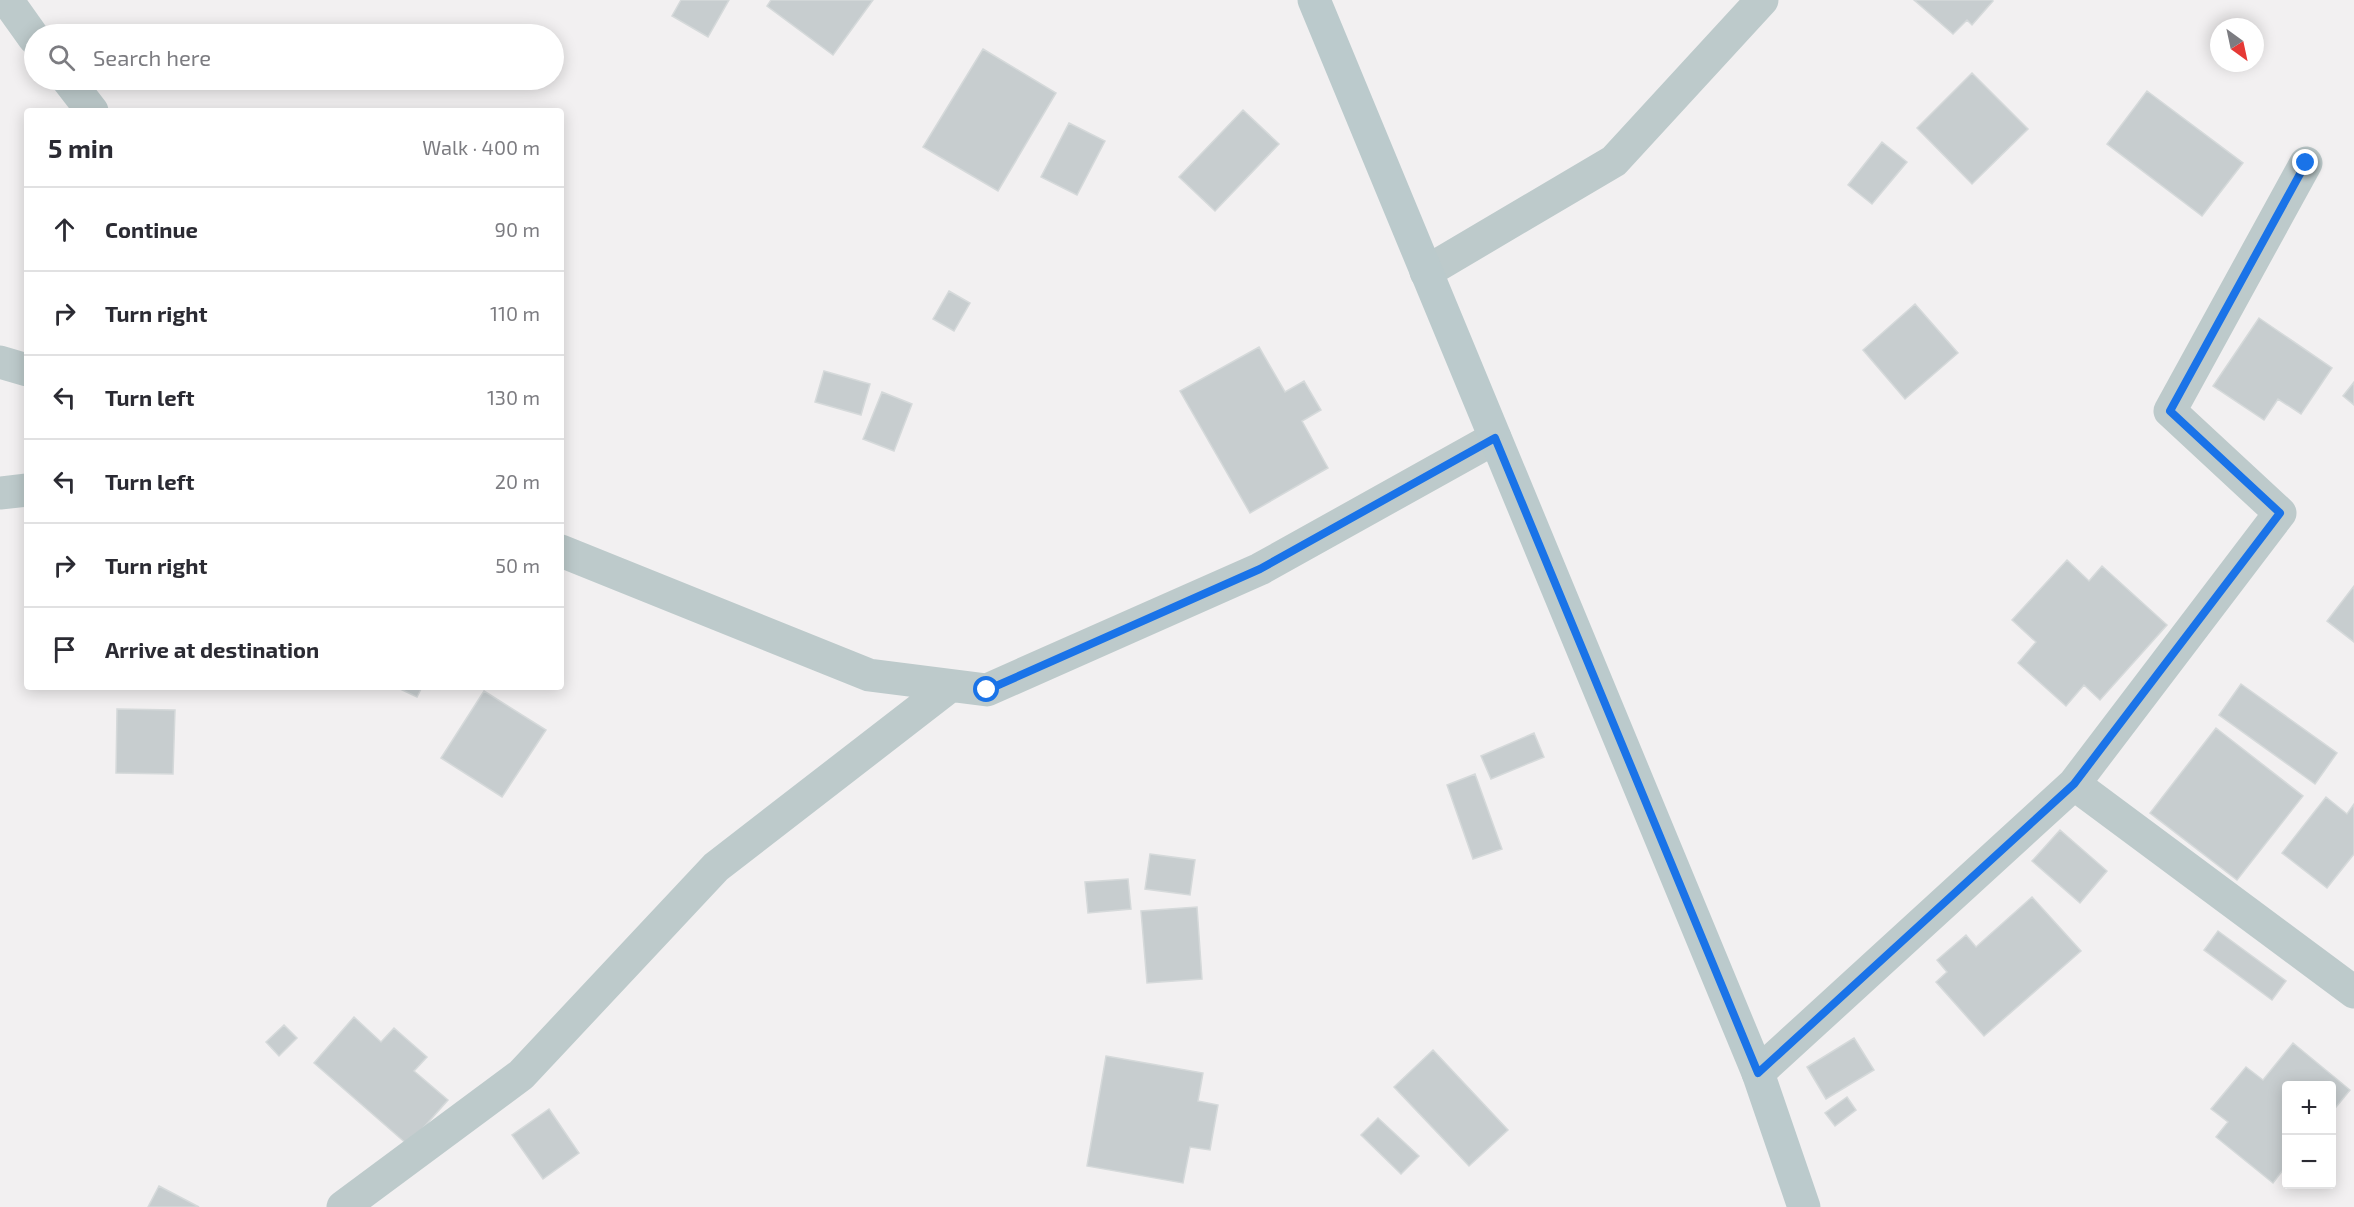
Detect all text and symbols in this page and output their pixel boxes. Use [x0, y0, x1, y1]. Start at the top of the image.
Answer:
north arrow [2210, 18, 2264, 72]
search box [24, 24, 564, 90]
icon: search [45, 41, 78, 74]
text: Search here [93, 44, 211, 70]
text: 5 min [48, 132, 114, 163]
text: Walk · 400 m [422, 135, 540, 159]
route end [2292, 149, 2318, 175]
icon: ahead [48, 213, 81, 246]
text: Continue [105, 216, 198, 242]
text: 90 m [495, 217, 540, 241]
icon: right [48, 297, 81, 330]
text: Turn right [105, 300, 207, 326]
text: 110 m [490, 301, 540, 325]
icon: left [48, 381, 81, 414]
text: Turn left [105, 384, 194, 410]
text: 130 m [487, 385, 540, 409]
icon: left [48, 465, 81, 498]
text: Turn left [105, 468, 194, 494]
text: 20 m [495, 469, 540, 493]
icon: right [48, 549, 81, 582]
text: Turn right [105, 552, 207, 578]
text: 50 m [495, 553, 540, 577]
icon: arrive [48, 633, 81, 666]
text: Arrive at destination [105, 636, 319, 662]
route start [973, 676, 999, 702]
map controls [2282, 1081, 2336, 1189]
button: + [2282, 1081, 2336, 1135]
button: − [2282, 1135, 2336, 1189]

